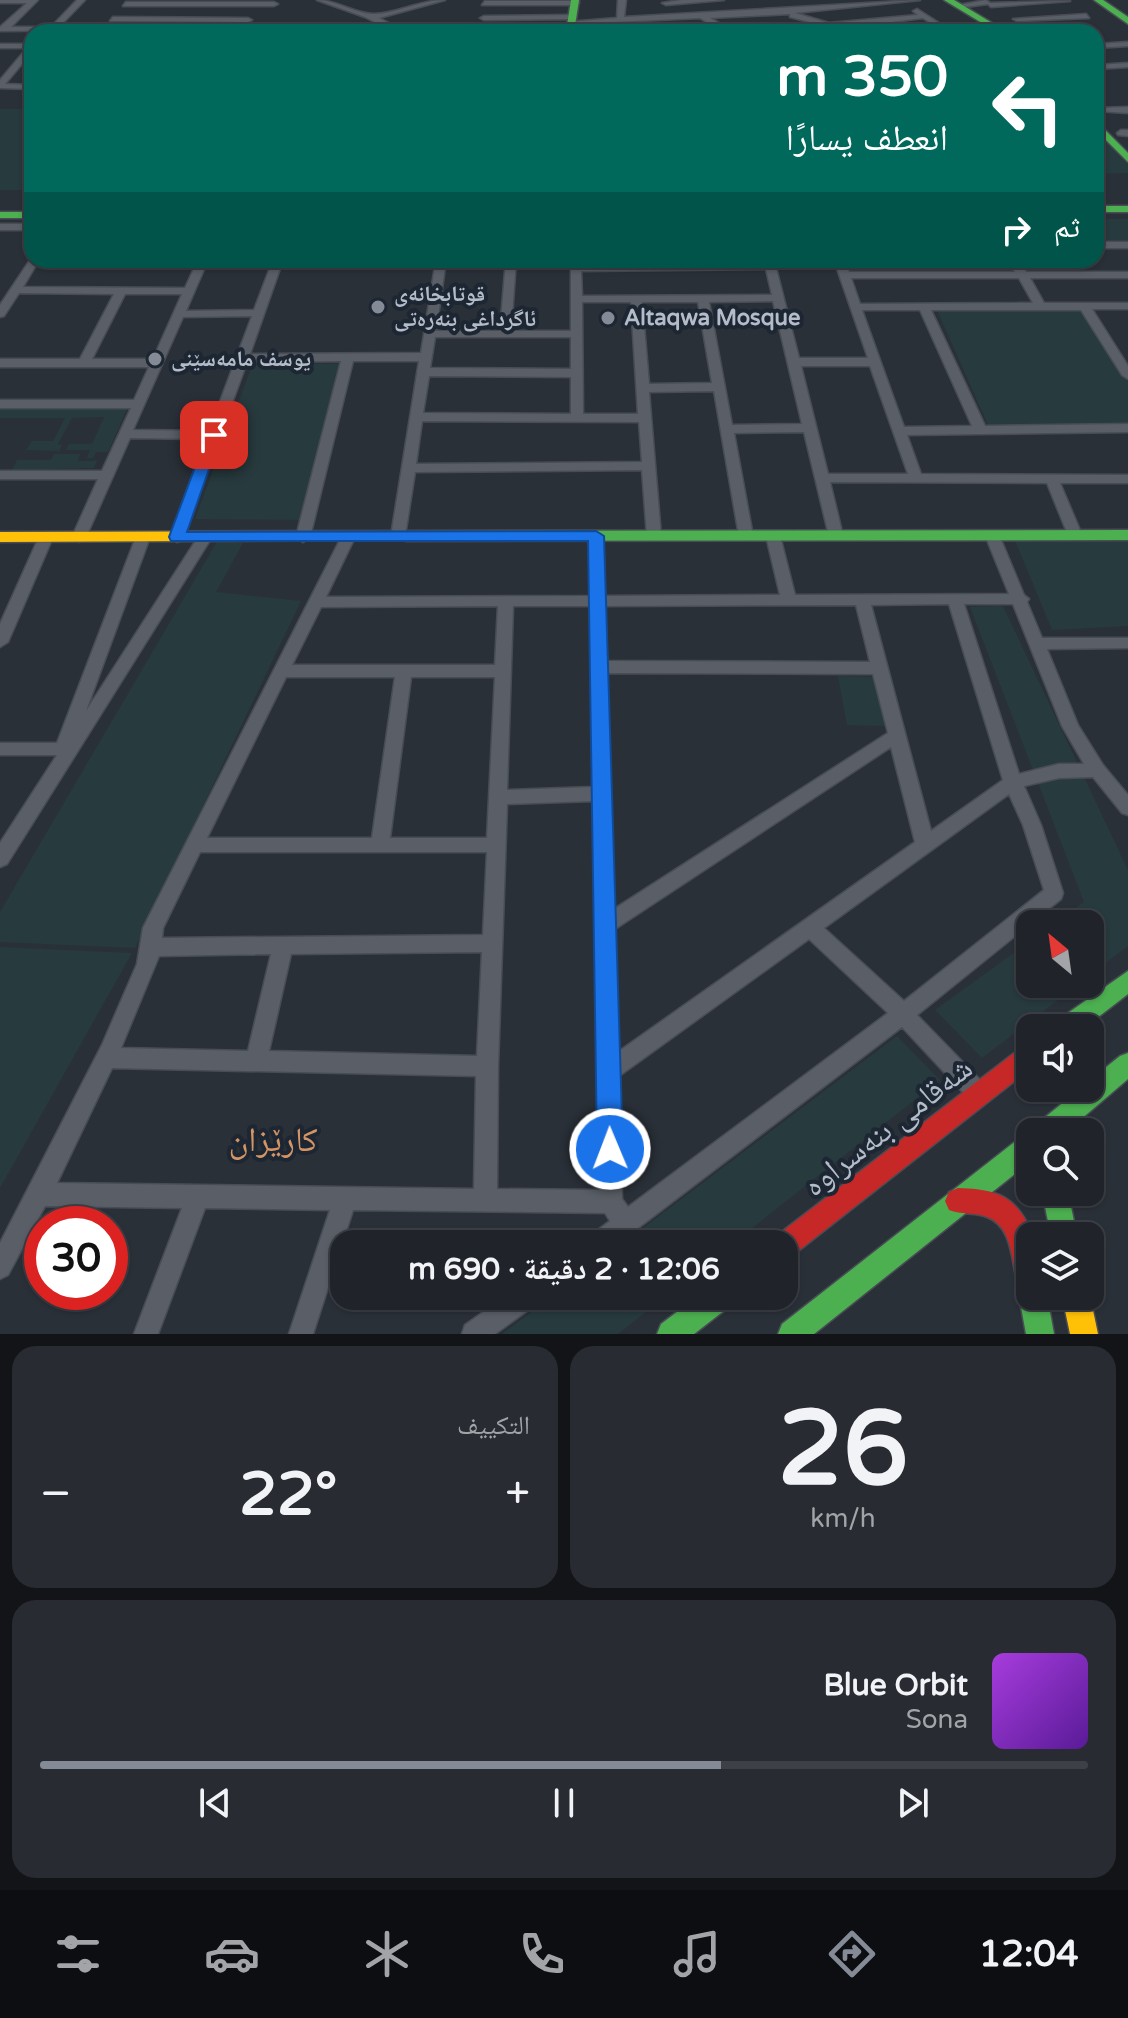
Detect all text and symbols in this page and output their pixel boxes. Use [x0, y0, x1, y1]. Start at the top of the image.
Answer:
text: 350 m [777, 44, 948, 111]
icon: left [976, 56, 1080, 160]
text: انعطف يسارًا [785, 117, 948, 160]
icon: right [994, 208, 1038, 252]
text: ثم [1054, 209, 1080, 246]
place label: قوتابخانەی ئاگرداغی بنەرەتی [394, 281, 536, 332]
marker: قوتابخانەی ئاگرداغی بنەرەتی [369, 298, 387, 316]
place label: Altaqwa Mosque [624, 305, 800, 331]
marker: Altaqwa Mosque [599, 309, 617, 327]
place label: یوسف مامەسێنی [171, 346, 311, 372]
marker: یوسف مامەسێنی [146, 350, 164, 368]
pin [180, 401, 248, 469]
icon: arrive [192, 413, 236, 457]
north arrow [1016, 910, 1104, 998]
map controls [1016, 910, 1104, 1310]
button: sound [1016, 1014, 1104, 1102]
street label: شەقامی بنەسراوە [796, 1049, 980, 1205]
position arrow [568, 1107, 652, 1191]
button: search [1016, 1118, 1104, 1206]
district label: کارێزان [228, 1120, 318, 1161]
speed limit sign: 30 [24, 1206, 128, 1310]
button: layers [1016, 1222, 1104, 1310]
text: 12:06 · 2 دقيقة · 690 m [408, 1251, 720, 1288]
text: 26 [778, 1388, 908, 1513]
text: التكييف [457, 1410, 530, 1441]
text: 22° [239, 1459, 337, 1531]
text: − [40, 1468, 71, 1521]
text: + [505, 1468, 530, 1521]
text: km/h [810, 1503, 876, 1534]
text: Blue Orbit [823, 1667, 968, 1704]
text: Sona [906, 1704, 968, 1735]
icon: previous [193, 1781, 237, 1825]
icon: pause [542, 1781, 586, 1825]
icon: next [891, 1781, 935, 1825]
icon: filters [50, 1926, 106, 1982]
icon: car [204, 1926, 260, 1982]
icon: climate [359, 1926, 415, 1982]
icon: phone [514, 1926, 570, 1982]
icon: music [669, 1926, 725, 1982]
icon: directions [824, 1926, 880, 1982]
text: 12:04 [979, 1933, 1079, 1976]

